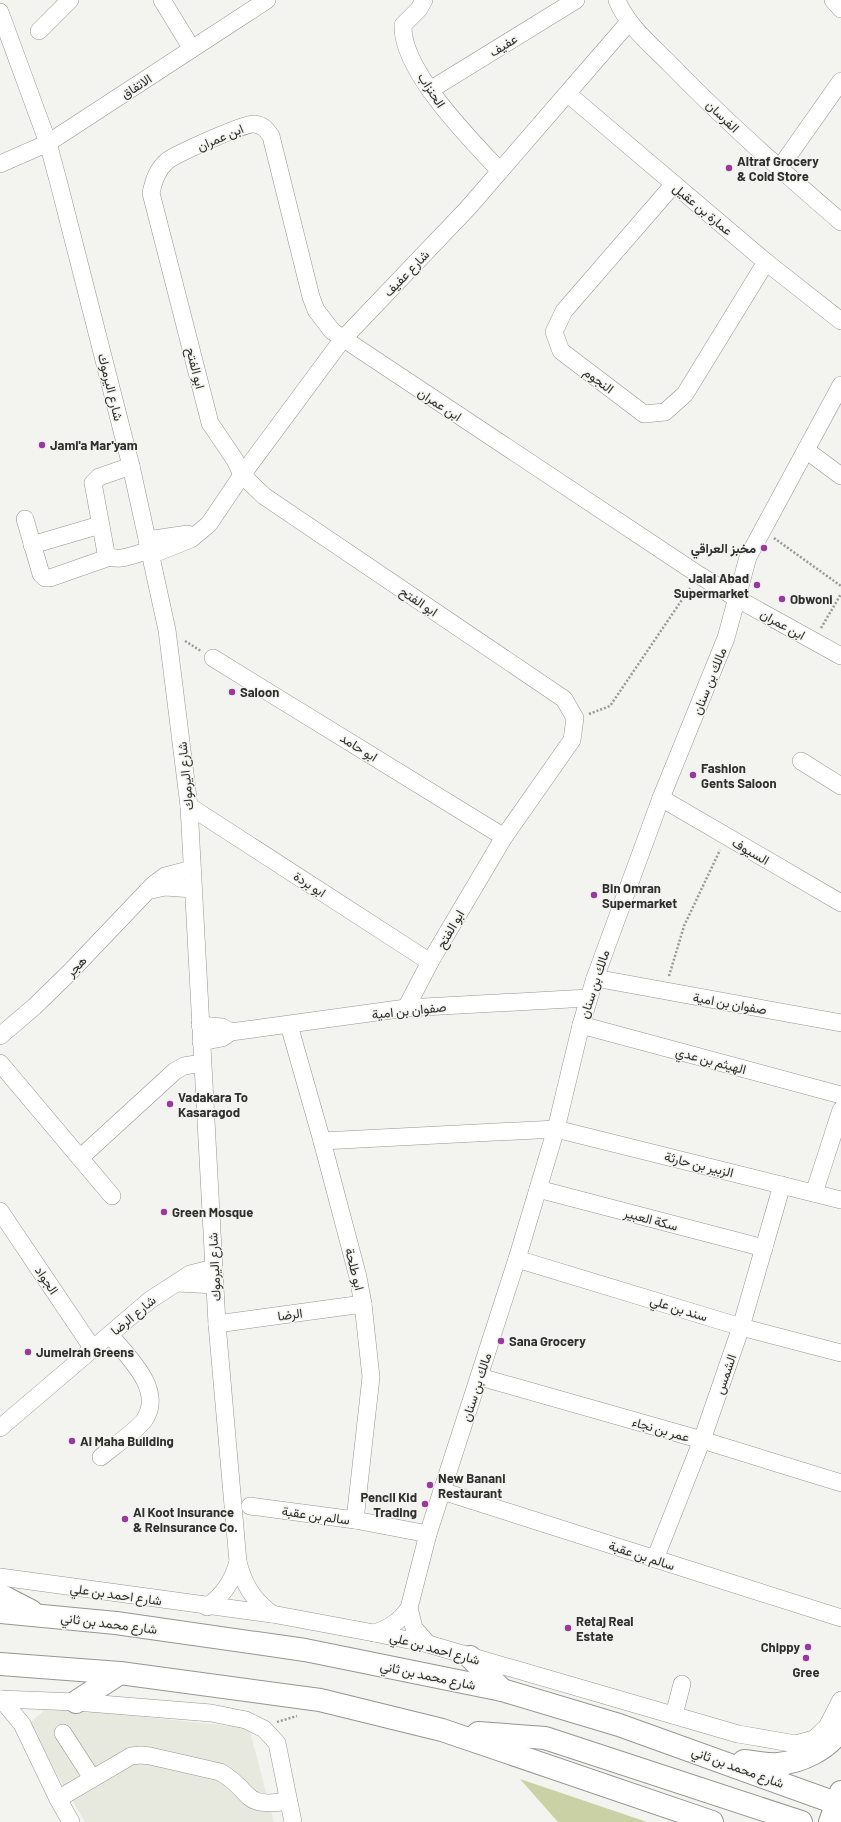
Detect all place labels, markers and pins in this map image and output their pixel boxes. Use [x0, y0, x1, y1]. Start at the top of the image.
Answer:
place label: Altraf Grocery & Cold Store [737, 153, 819, 184]
marker: Altraf Grocery & Cold Store [724, 163, 734, 173]
place label: Jami'a Mar'yam [50, 437, 138, 453]
marker: Jami'a Mar'yam [37, 440, 47, 450]
place label: مخبز العراقي [691, 540, 756, 559]
marker: مخبز العراقي [759, 543, 769, 553]
place label: Jalal Abad Supermarket [674, 570, 749, 601]
marker: Jalal Abad Supermarket [752, 580, 762, 590]
place label: Obwoni [790, 591, 833, 607]
marker: Obwoni [777, 594, 787, 604]
place label: Saloon [240, 684, 279, 700]
marker: Saloon [227, 687, 237, 697]
place label: Fashion Gents Saloon [701, 760, 777, 791]
marker: Fashion Gents Saloon [688, 770, 698, 780]
place label: Bin Omran Supermarket [602, 880, 677, 911]
marker: Bin Omran Supermarket [589, 890, 599, 900]
place label: Vadakara To Kasaragod [178, 1089, 248, 1120]
marker: Vadakara To Kasaragod [165, 1099, 175, 1109]
place label: Green Mosque [172, 1204, 253, 1220]
marker: Green Mosque [159, 1207, 169, 1217]
place label: Sana Grocery [509, 1333, 586, 1349]
marker: Sana Grocery [496, 1336, 506, 1346]
place label: Jumeirah Greens [36, 1344, 134, 1360]
marker: Jumeirah Greens [23, 1347, 33, 1357]
place label: Al Maha Building [80, 1433, 174, 1449]
marker: Al Maha Building [67, 1436, 77, 1446]
place label: New Banani Restaurant [438, 1470, 505, 1501]
marker: New Banani Restaurant [425, 1480, 435, 1490]
place label: Pencil Kid Trading [361, 1489, 417, 1520]
marker: Pencil Kid Trading [420, 1499, 430, 1509]
place label: Al Koot Insurance & Reinsurance Co. [133, 1504, 238, 1535]
marker: Al Koot Insurance & Reinsurance Co. [120, 1514, 130, 1524]
place label: Retaj Real Estate [576, 1613, 634, 1644]
marker: Retaj Real Estate [563, 1623, 573, 1633]
place label: Chippy [761, 1639, 800, 1655]
marker: Chippy [803, 1642, 813, 1652]
marker: Gree [801, 1653, 811, 1663]
place label: Gree [793, 1664, 819, 1680]

